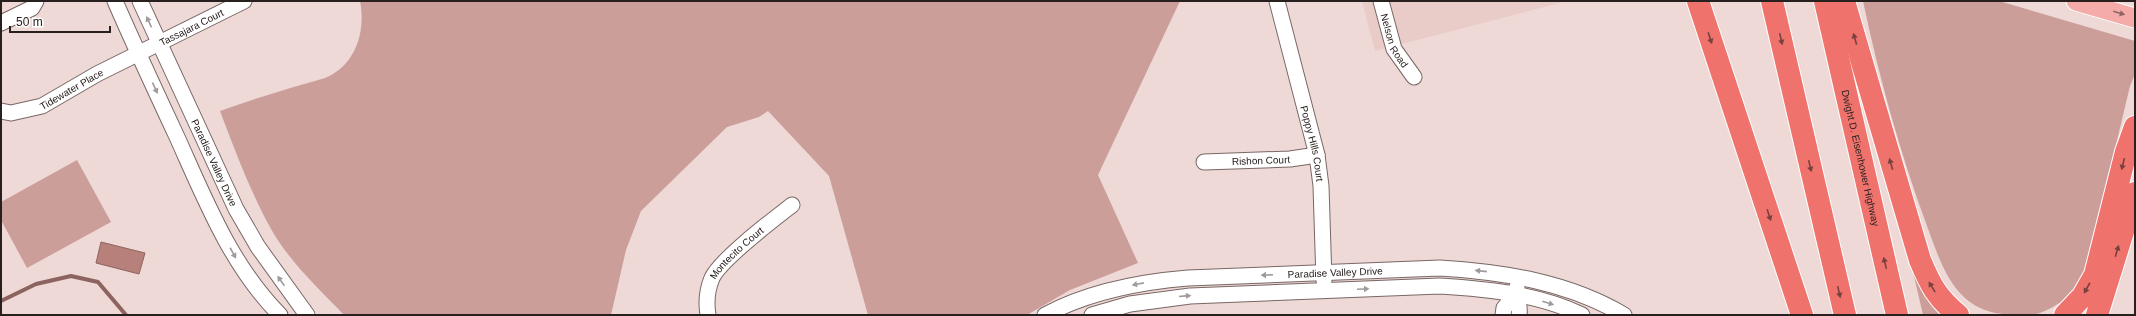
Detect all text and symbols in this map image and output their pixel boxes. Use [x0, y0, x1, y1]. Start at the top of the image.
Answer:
street label: Tassajara Court [158, 7, 226, 48]
scale bar [10, 8, 110, 34]
one-way arrow [2113, 10, 2125, 16]
street label: Nelson Road [1379, 12, 1410, 70]
text: 50 m [16, 15, 43, 29]
one-way arrow [146, 16, 152, 27]
one-way arrow [1852, 32, 1858, 44]
one-way arrow [1707, 33, 1713, 45]
one-way arrow [1778, 33, 1784, 45]
street label: Tidewater Place [38, 67, 106, 112]
one-way arrow [152, 83, 158, 94]
street label: Dwight D. Eisenhower Highway [1840, 89, 1881, 227]
street label: Poppy Hills Court [1298, 105, 1325, 182]
street label: Paradise Valley Drive [189, 117, 239, 209]
street label: Rishon Court [1232, 154, 1291, 167]
one-way arrow [1888, 157, 1894, 169]
one-way arrow [2120, 158, 2126, 170]
one-way arrow [1807, 160, 1813, 172]
one-way arrow [1767, 210, 1773, 222]
street label: Montecito Court [708, 225, 766, 281]
one-way arrow [2114, 245, 2120, 257]
one-way arrow [229, 247, 236, 258]
one-way arrow [1882, 257, 1888, 270]
street label: Paradise Valley Drive [1288, 265, 1383, 280]
one-way arrow [1475, 267, 1487, 274]
one-way arrow [1261, 271, 1273, 278]
one-way arrow [277, 276, 285, 286]
one-way arrow [1131, 282, 1144, 288]
one-way arrow [1928, 282, 1936, 292]
one-way arrow [2084, 282, 2091, 294]
one-way arrow [1357, 285, 1369, 292]
one-way arrow [1837, 286, 1843, 299]
one-way arrow [1179, 293, 1191, 300]
one-way arrow [1542, 300, 1554, 306]

